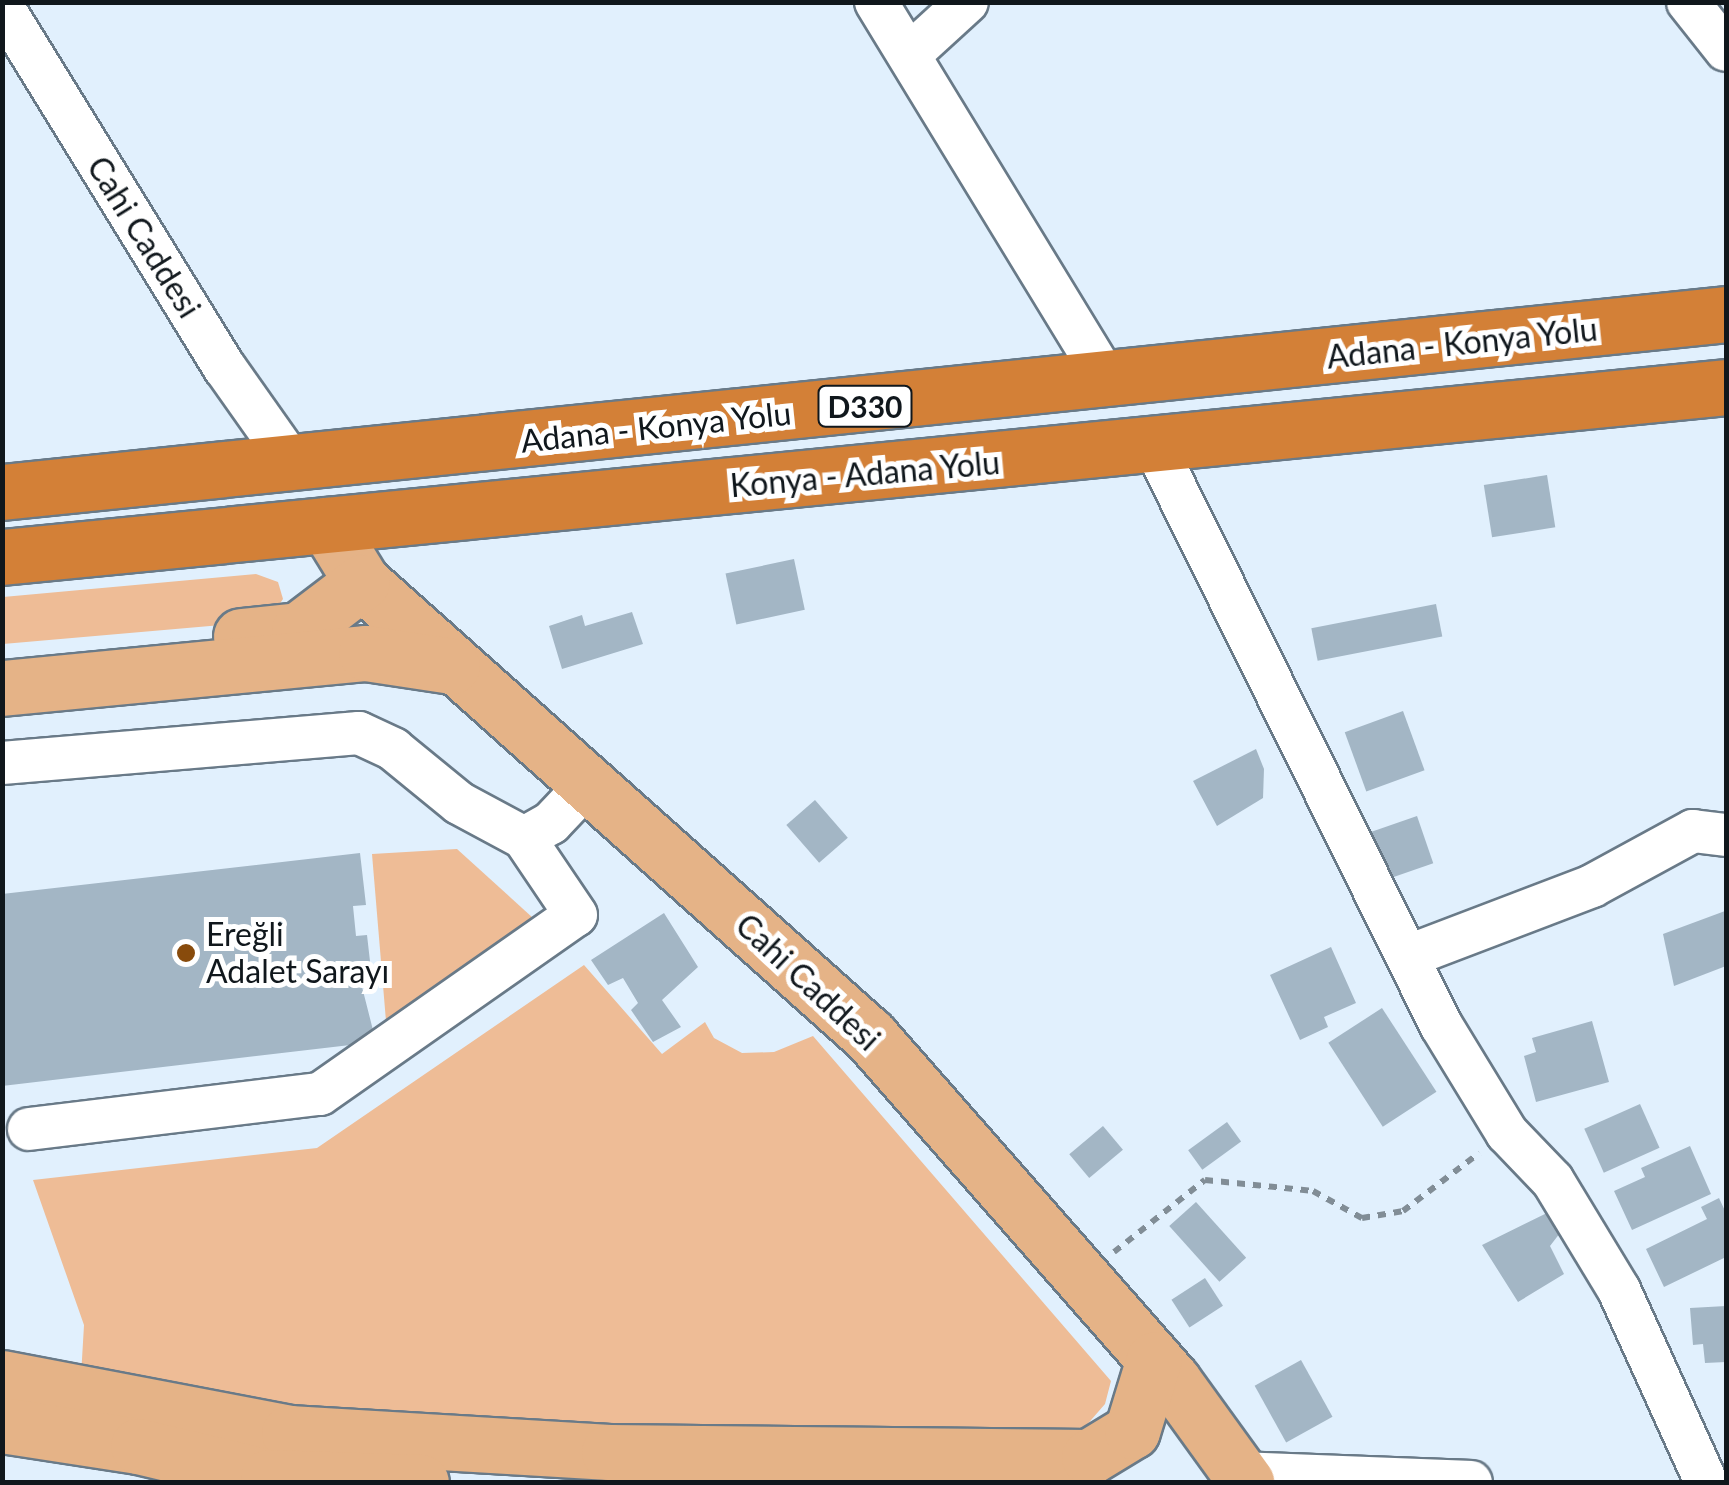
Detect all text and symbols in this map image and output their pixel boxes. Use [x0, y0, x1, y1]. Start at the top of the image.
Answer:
street label: Cahi Caddesi [79, 149, 209, 325]
street label: Adana - Konya Yolu [1324, 310, 1600, 376]
road number: D330 [815, 381, 915, 431]
street label: Adana - Konya Yolu [518, 394, 794, 460]
street label: Konya - Adana Yolu [727, 443, 1003, 505]
street label: Cahi Caddesi [728, 906, 888, 1058]
place label: Ereğli Adalet Sarayı [206, 916, 389, 991]
marker: Ereğli Adalet Sarayı [175, 942, 197, 964]

